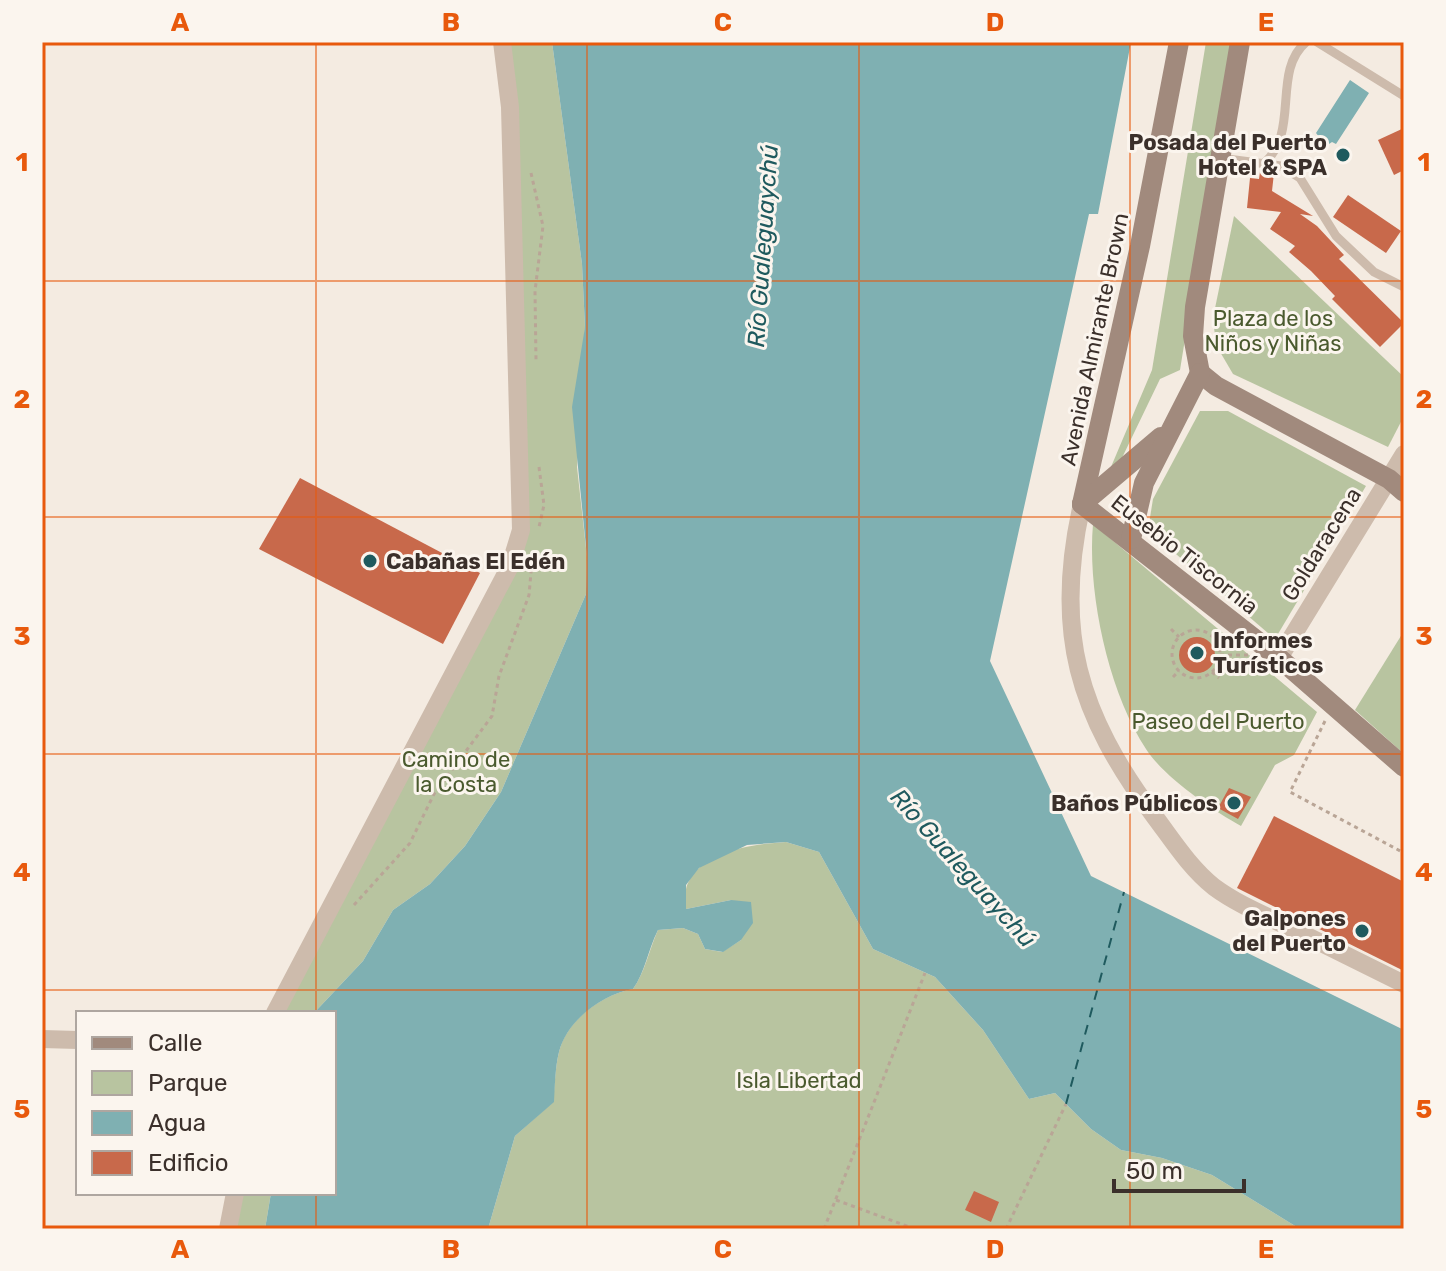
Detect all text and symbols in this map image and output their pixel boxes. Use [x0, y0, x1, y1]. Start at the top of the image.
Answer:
text: A [171, 7, 190, 38]
text: B [442, 7, 460, 38]
text: C [714, 7, 732, 38]
text: D [986, 7, 1004, 38]
text: E [1258, 7, 1274, 38]
place label: Posada del Puerto Hotel & SPA [1128, 129, 1327, 181]
water label: Río Gualeguaychú [742, 144, 784, 348]
marker: Posada del Puerto Hotel & SPA [1334, 146, 1352, 164]
text: 1 [16, 147, 28, 178]
text: 1 [1418, 147, 1430, 178]
street label: Avenida Almirante Brown [1054, 210, 1134, 468]
park label: Plaza de los Niños y Niñas [1205, 305, 1341, 357]
text: 2 [14, 384, 30, 415]
text: 2 [1416, 384, 1432, 415]
street label: Goldaracena [1276, 483, 1367, 606]
street label: Eusebio Tiscornia [1106, 489, 1264, 620]
place label: Cabañas El Edén [386, 548, 565, 575]
marker: Cabañas El Edén [361, 552, 379, 570]
text: 3 [13, 621, 31, 652]
text: 3 [1415, 621, 1433, 652]
place label: Informes Turísticos [1213, 627, 1323, 679]
marker: Informes Turísticos [1188, 644, 1206, 662]
park label: Paseo del Puerto [1131, 708, 1305, 735]
park label: Camino de la Costa [402, 746, 510, 798]
water label: Río Gualeguaychú [885, 783, 1041, 953]
place label: Baños Públicos [1051, 790, 1218, 817]
marker: Baños Públicos [1225, 794, 1243, 812]
text: 4 [13, 857, 31, 888]
text: 4 [1415, 857, 1433, 888]
place label: Galpones del Puerto [1232, 905, 1346, 957]
marker: Galpones del Puerto [1353, 922, 1371, 940]
legend [76, 1011, 336, 1195]
text: Calle [148, 1029, 202, 1057]
park label: Isla Libertad [736, 1067, 862, 1094]
text: Parque [148, 1069, 227, 1097]
text: 5 [14, 1094, 30, 1125]
text: 5 [1416, 1094, 1432, 1125]
text: Agua [148, 1109, 206, 1137]
scale bar [1114, 1143, 1244, 1193]
text: Edificio [148, 1149, 229, 1177]
text: 50 m [1126, 1157, 1183, 1185]
text: A [171, 1234, 190, 1265]
text: B [442, 1234, 460, 1265]
text: C [714, 1234, 732, 1265]
text: D [986, 1234, 1004, 1265]
text: E [1258, 1234, 1274, 1265]

